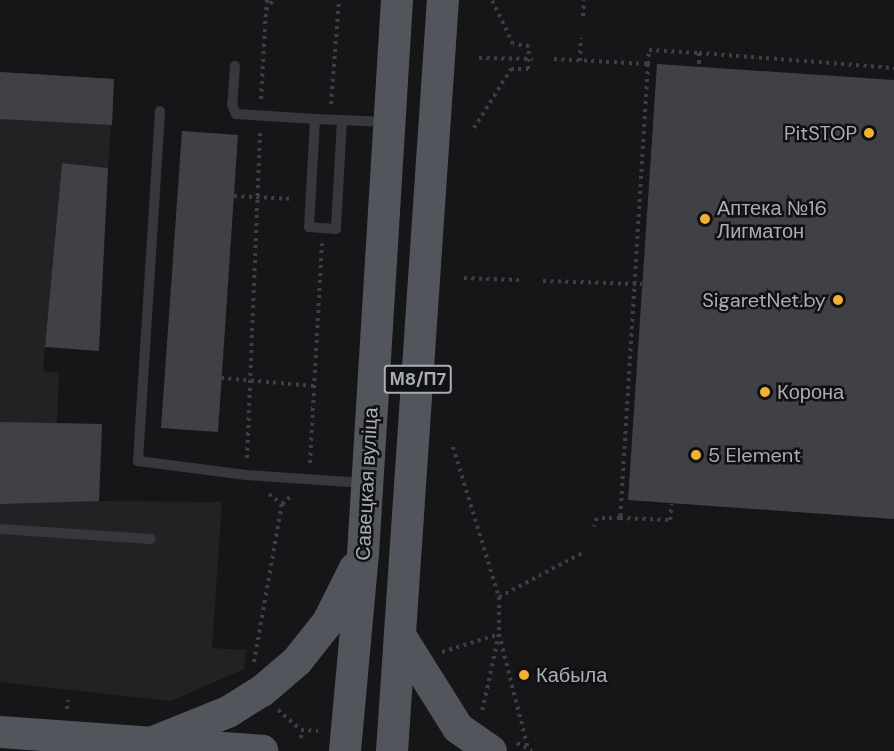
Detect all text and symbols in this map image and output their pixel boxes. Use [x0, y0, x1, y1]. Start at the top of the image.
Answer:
place label: PitSTOP [784, 121, 857, 145]
marker: PitSTOP [862, 126, 876, 140]
place label: Аптека №16 Лигматон [717, 196, 827, 243]
marker: Аптека №16 Лигматон [698, 212, 712, 226]
place label: SigaretNet.by [702, 288, 826, 312]
marker: SigaretNet.by [831, 293, 845, 307]
road number: М8/П7 [384, 364, 452, 394]
place label: Корона [777, 380, 844, 404]
marker: Корона [758, 385, 772, 399]
street label: Савецкая вуліца [351, 407, 383, 561]
place label: 5 Element [708, 443, 801, 467]
marker: 5 Element [689, 448, 703, 462]
place label: Кабыла [536, 663, 607, 687]
marker: Кабыла [517, 668, 531, 682]

